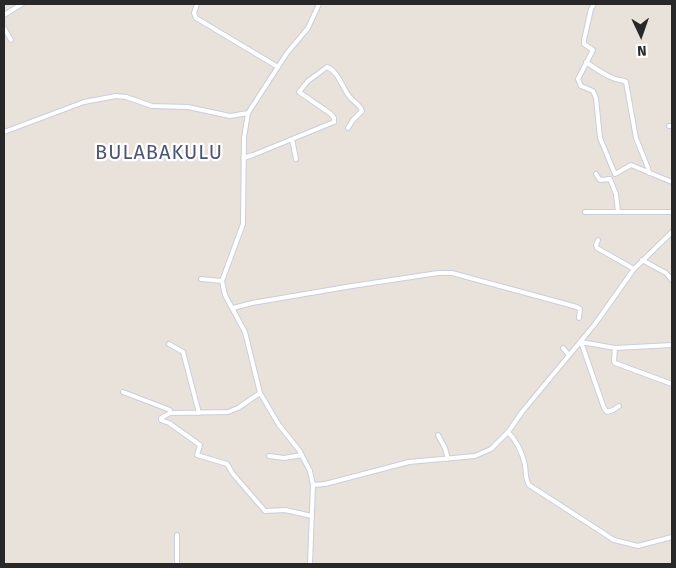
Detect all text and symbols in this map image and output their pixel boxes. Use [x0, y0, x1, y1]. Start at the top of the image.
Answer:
north arrow [616, 10, 666, 60]
text: N [637, 42, 647, 59]
district label: BULABAKULU [94, 141, 224, 165]

